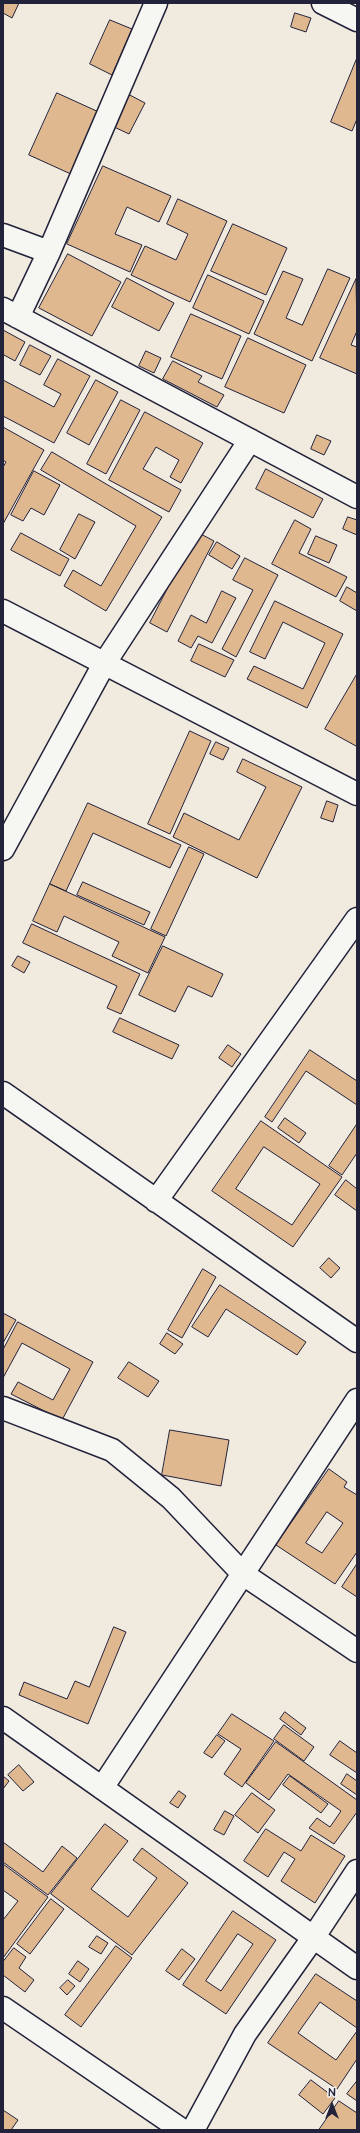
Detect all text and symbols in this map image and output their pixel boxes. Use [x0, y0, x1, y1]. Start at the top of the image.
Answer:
north arrow [312, 2085, 352, 2125]
text: N [329, 2085, 335, 2100]

